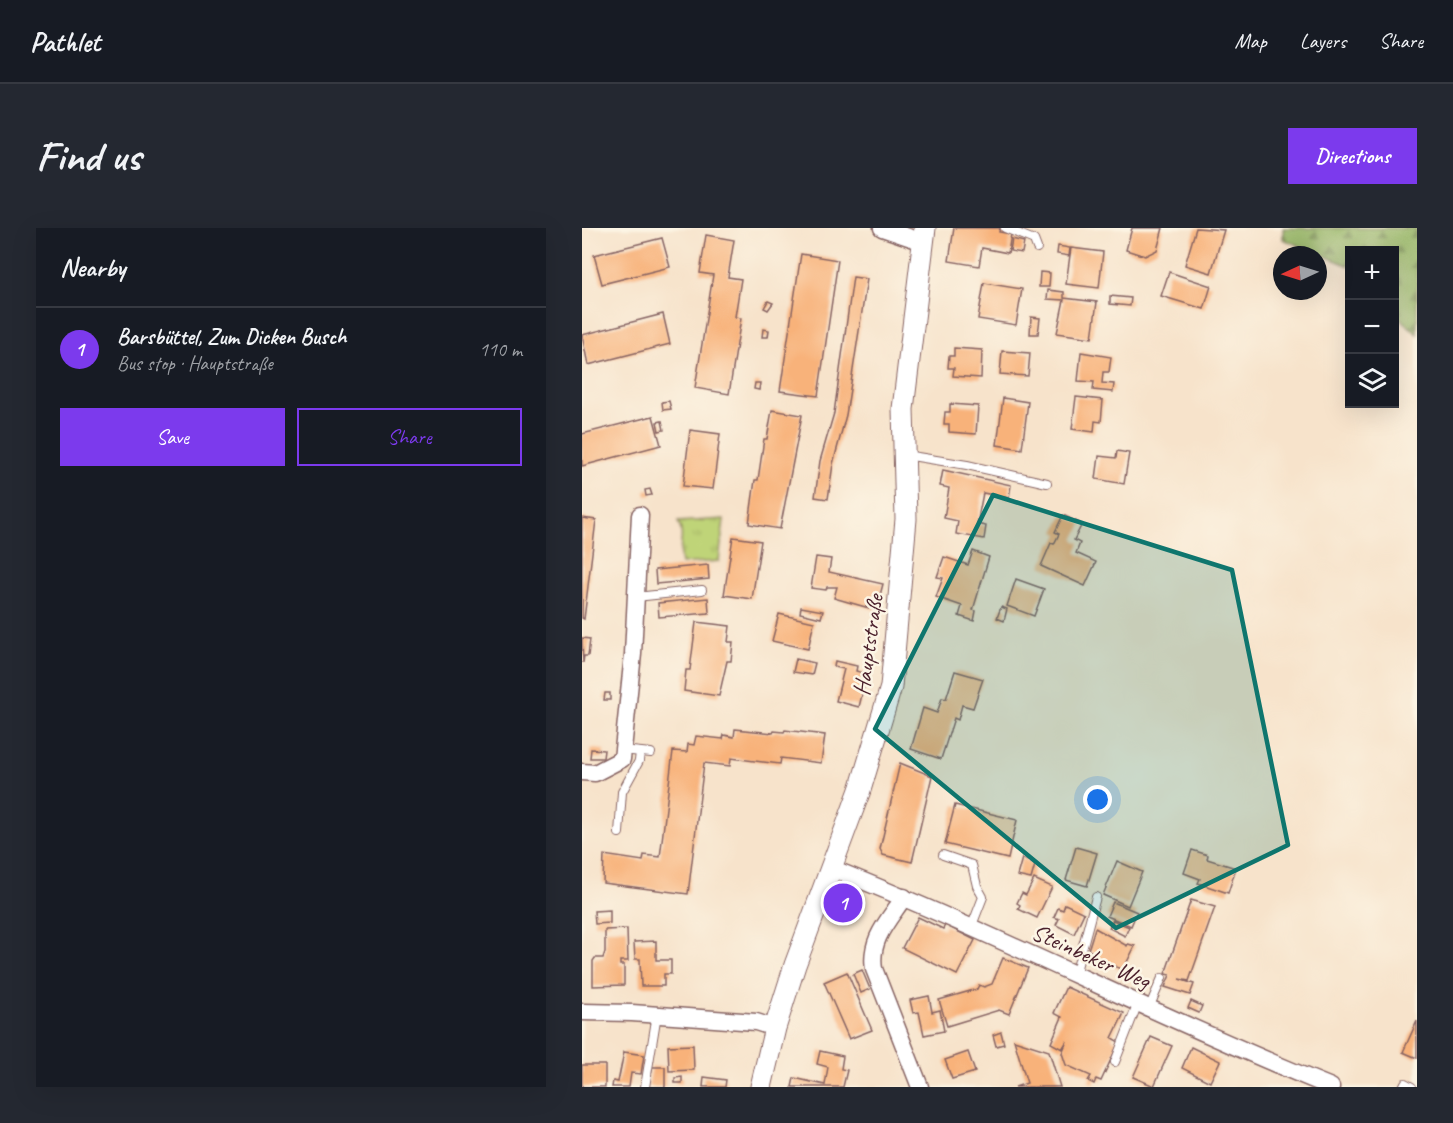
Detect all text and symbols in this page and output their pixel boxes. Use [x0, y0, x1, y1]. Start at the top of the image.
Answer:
text: Pathlet [30, 24, 100, 59]
text: Map [1234, 28, 1267, 54]
text: Layers [1300, 28, 1346, 54]
text: Share [1379, 28, 1423, 54]
button: Directions [1288, 128, 1417, 184]
text: Find us [36, 130, 141, 183]
north arrow [1273, 246, 1327, 300]
map controls [1345, 246, 1399, 408]
button: + [1345, 246, 1399, 300]
text: Nearby [60, 251, 125, 284]
button: − [1345, 300, 1399, 354]
text: Barsbüttel, Zum Dicken Busch [117, 323, 346, 351]
text: 1 [75, 337, 84, 362]
text: 110 m [479, 337, 522, 362]
text: Bus stop · Hauptstraße [117, 351, 273, 376]
button: layers [1345, 354, 1399, 408]
button: Save [60, 408, 285, 466]
button: Share [297, 408, 522, 466]
street label: Hauptstraße [846, 590, 890, 698]
your location [1083, 785, 1112, 814]
pin: 1 [824, 880, 862, 926]
street label: Steinbeker Weg [1027, 917, 1156, 996]

